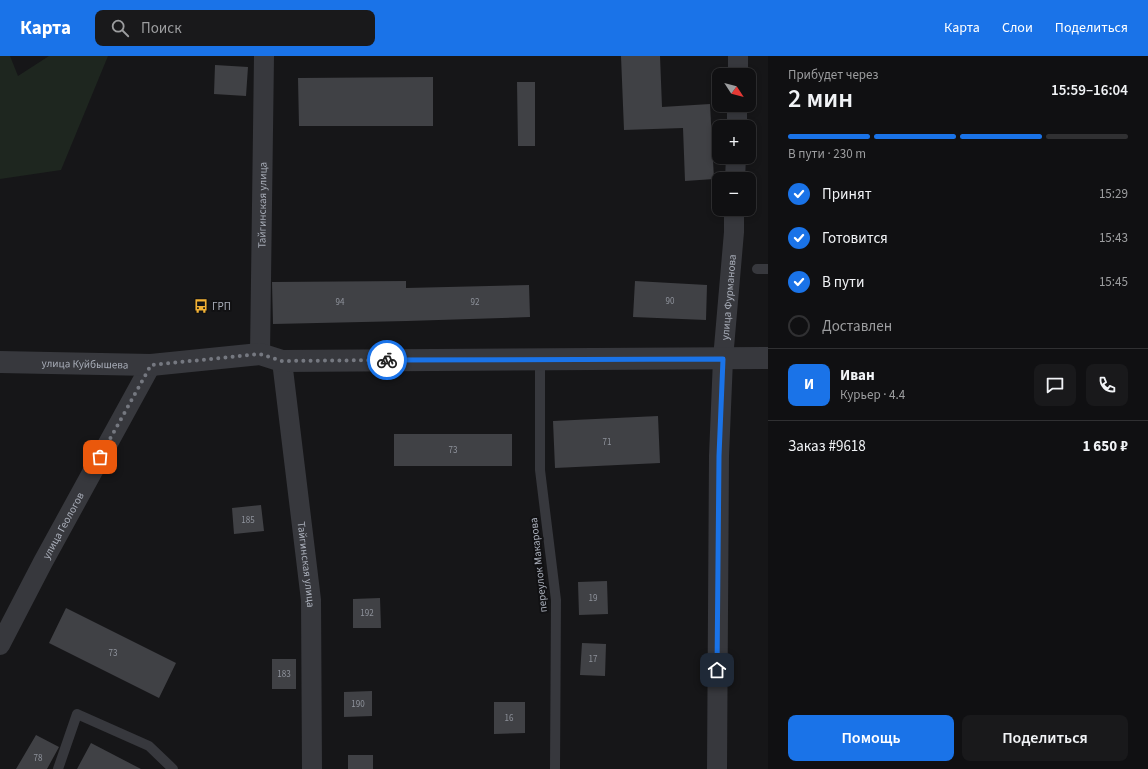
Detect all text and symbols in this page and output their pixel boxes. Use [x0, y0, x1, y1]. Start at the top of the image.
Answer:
search box [95, 10, 375, 46]
text: Карта [20, 15, 71, 42]
icon: search [109, 17, 131, 39]
text: Поиск [141, 18, 182, 39]
text: Карта [944, 18, 980, 38]
text: Слои [1002, 18, 1033, 38]
text: Поделиться [1055, 18, 1128, 38]
text: Прибудет через [788, 66, 878, 84]
north arrow [712, 68, 756, 112]
map controls [712, 68, 756, 216]
text: 2 мин [788, 80, 853, 117]
text: 15:59–16:04 [1051, 80, 1128, 101]
button: + [712, 120, 756, 164]
text: В пути · 230 m [788, 145, 866, 163]
street label: Тайгинская улица [254, 162, 271, 248]
button: − [712, 172, 756, 216]
icon: check [788, 183, 810, 205]
text: Принят [822, 184, 872, 205]
text: 15:29 [1099, 185, 1128, 203]
icon: check [788, 227, 810, 249]
text: Готовится [822, 228, 888, 249]
text: 15:43 [1099, 229, 1128, 247]
street label: улица Фурманова [718, 254, 740, 341]
icon: check [788, 271, 810, 293]
text: В пути [822, 272, 865, 293]
text: 15:45 [1099, 273, 1128, 291]
house number: 90 [666, 295, 675, 308]
house number: 94 [336, 296, 345, 309]
house number: 92 [471, 296, 480, 309]
bus stop icon: ГРП [193, 298, 209, 314]
place label: ГРП [212, 299, 231, 314]
text: Доставлен [822, 316, 892, 337]
courier [367, 340, 407, 380]
icon: bike [376, 349, 398, 371]
street label: улица Куйбышева [41, 356, 129, 373]
button: chat [1034, 364, 1076, 406]
button: phone [1086, 364, 1128, 406]
text: Иван [840, 365, 875, 386]
text: И [804, 374, 814, 395]
text: Курьер · 4.4 [840, 386, 905, 404]
house number: 71 [603, 436, 611, 449]
text: Заказ #9618 [788, 436, 866, 457]
text: 1 650 ₽ [1082, 436, 1128, 457]
pin [83, 440, 117, 474]
house number: 73 [449, 444, 458, 457]
icon: bag [89, 446, 111, 468]
street label: улица Геологов [39, 489, 88, 562]
house number: 185 [241, 514, 255, 527]
street label: переулок Макарова [526, 517, 551, 613]
street label: Тайгинская улица [294, 521, 318, 608]
house number: 19 [589, 592, 598, 605]
house number: 192 [360, 607, 374, 620]
house number: 73 [109, 647, 118, 660]
house number: 17 [589, 653, 598, 666]
pin [700, 653, 734, 687]
icon: home [706, 659, 728, 681]
house number: 183 [277, 668, 291, 681]
house number: 190 [351, 698, 365, 711]
house number: 16 [505, 712, 514, 725]
button: Помощь [788, 715, 954, 761]
button: Поделиться [962, 715, 1128, 761]
house number: 78 [34, 752, 43, 765]

